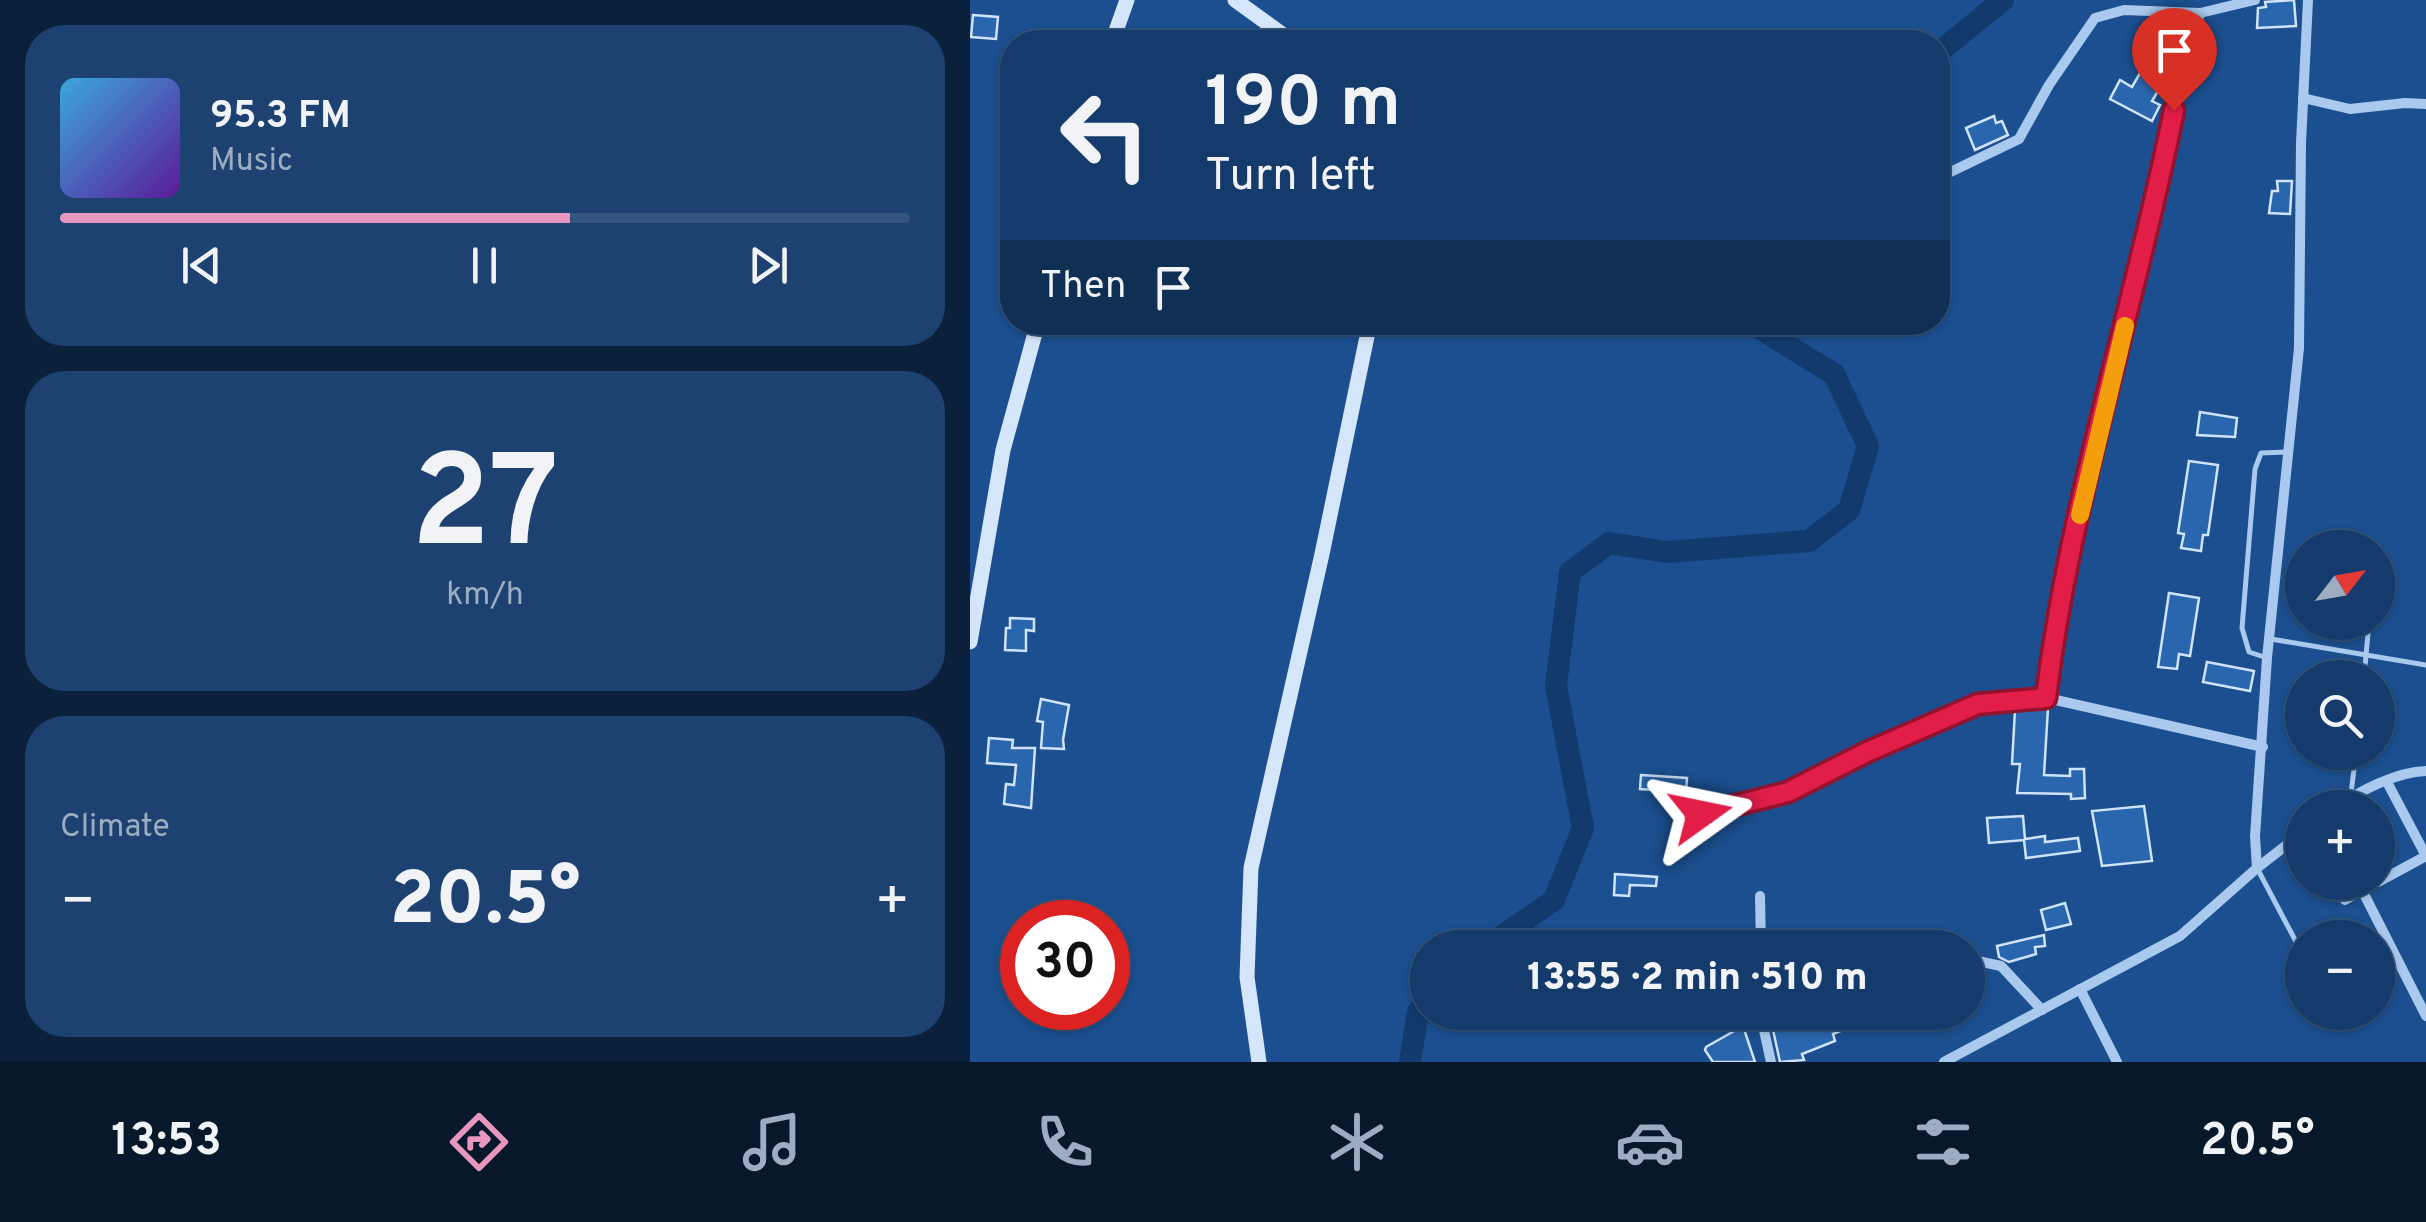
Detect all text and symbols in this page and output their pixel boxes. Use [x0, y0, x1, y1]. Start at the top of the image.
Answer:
pin [2132, 8, 2217, 111]
icon: arrive [2147, 23, 2202, 78]
text: 190 m [1205, 62, 1401, 151]
icon: left [1040, 70, 1170, 200]
text: 95.3 FM [210, 93, 351, 142]
text: Music [210, 142, 293, 182]
text: Turn left [1205, 149, 1376, 206]
icon: previous [174, 238, 229, 293]
icon: pause [457, 238, 512, 293]
icon: next [741, 238, 796, 293]
icon: arrive [1146, 260, 1201, 315]
text: Then [1040, 263, 1126, 312]
text: 27 [411, 428, 559, 593]
north arrow [2285, 530, 2395, 640]
map controls [2285, 530, 2395, 1030]
text: km/h [446, 576, 524, 616]
button: search [2285, 660, 2395, 770]
position arrow [1649, 762, 1753, 866]
button: + [2285, 790, 2395, 900]
text: Climate [60, 808, 170, 848]
text: 20.5° [389, 856, 581, 951]
text: − [60, 869, 95, 939]
text: + [875, 869, 910, 939]
speed limit sign: 30 [1000, 900, 1130, 1030]
button: − [2285, 920, 2395, 1030]
text: 13:55 · 2 min · 510 m [1527, 955, 1868, 1004]
icon: directions [444, 1107, 514, 1177]
icon: music [737, 1107, 807, 1177]
icon: phone [1030, 1107, 1100, 1177]
icon: climate [1322, 1107, 1392, 1177]
icon: car [1615, 1107, 1685, 1177]
icon: filters [1908, 1107, 1978, 1177]
text: 13:53 [111, 1114, 222, 1171]
text: 20.5° [2200, 1114, 2315, 1171]

